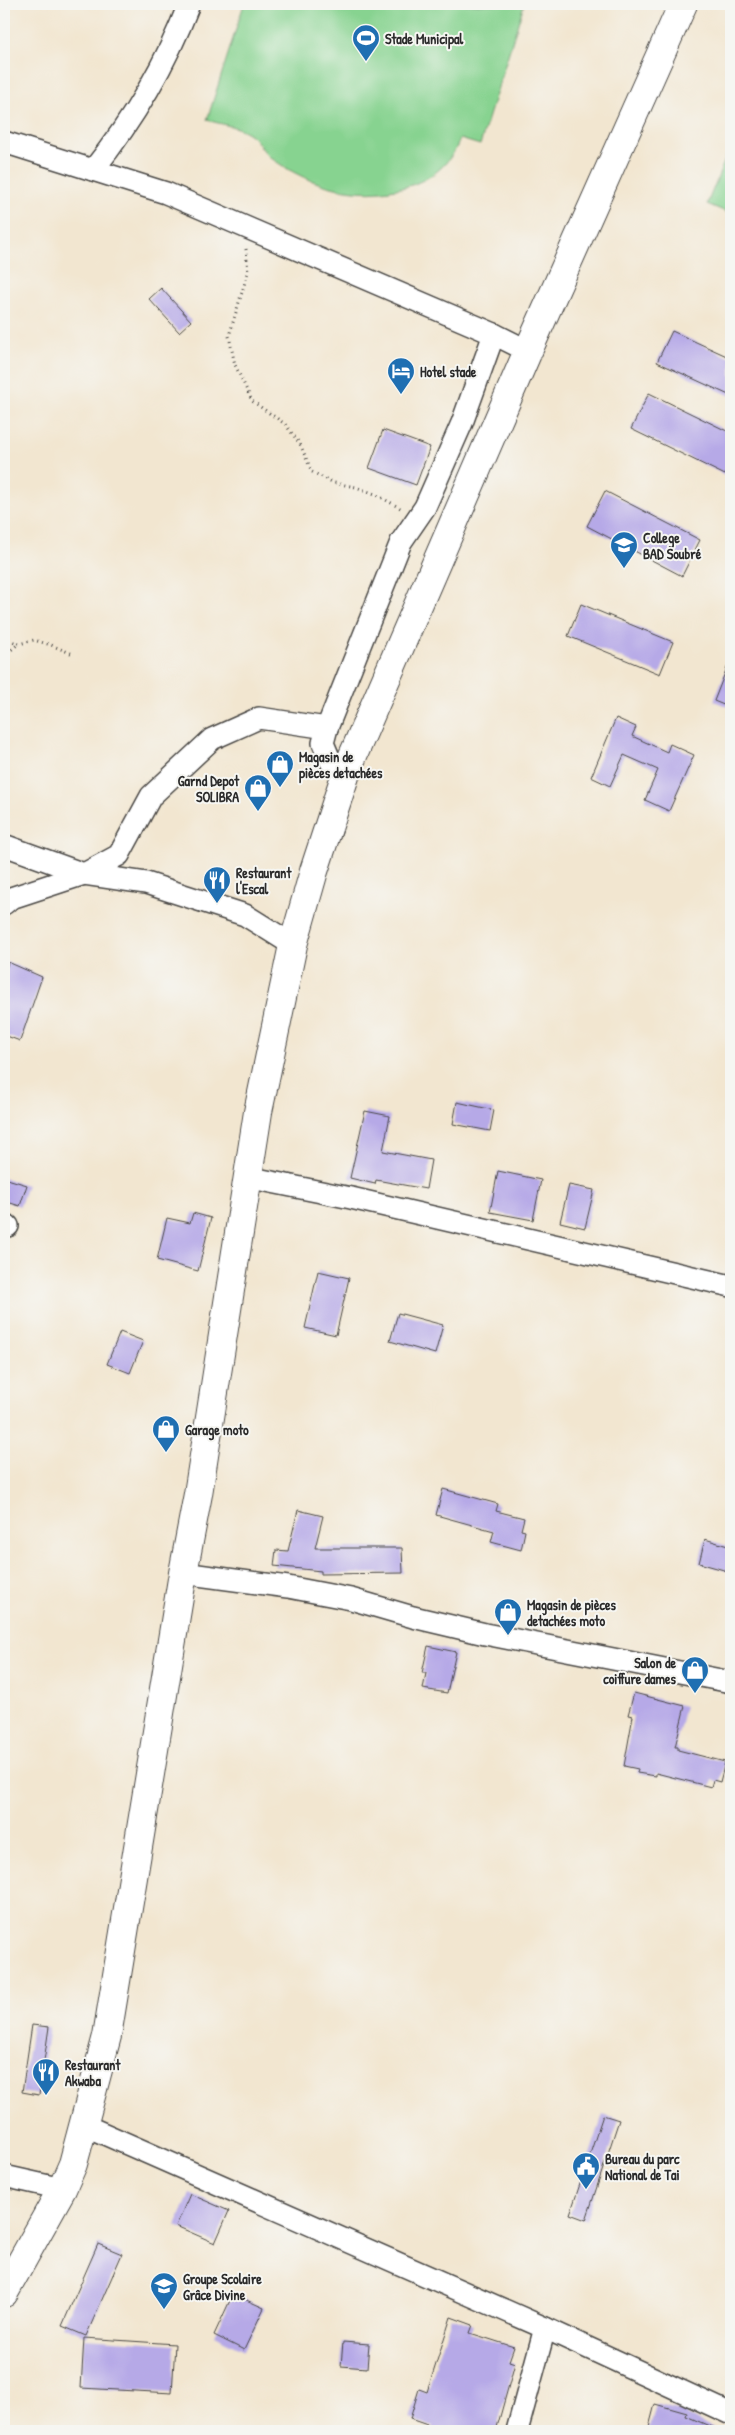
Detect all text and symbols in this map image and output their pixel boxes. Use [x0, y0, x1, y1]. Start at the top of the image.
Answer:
sports icon: Stade Municipal [351, 23, 381, 62]
place label: Stade Municipal [385, 29, 463, 50]
hotel icon: Hotel stade [386, 356, 416, 395]
place label: Hotel stade [420, 362, 477, 381]
place label: College BAD Soubré [643, 528, 702, 563]
school or university icon: College BAD Soubré [609, 530, 639, 569]
place label: Magasin de pièces detachées [299, 747, 383, 784]
shop icon: Magasin de pièces detachées [265, 749, 295, 788]
place label: Garnd Depot SOLIBRA [178, 771, 240, 806]
shop icon: Garnd Depot SOLIBRA [243, 773, 273, 812]
place label: Restaurant l'Escal [236, 863, 292, 898]
restaurant icon: Restaurant l'Escal [202, 865, 232, 904]
shop icon: Garage moto [151, 1414, 181, 1453]
place label: Garage moto [185, 1420, 249, 1441]
place label: Magasin de pièces detachées moto [527, 1595, 617, 1630]
shop icon: Magasin de pièces detachées moto [493, 1597, 523, 1636]
place label: Salon de coiffure dames [603, 1653, 677, 1688]
shop icon: Salon de coiffure dames [680, 1655, 710, 1694]
place label: Restaurant Akwaba [65, 2055, 121, 2090]
restaurant icon: Restaurant Akwaba [31, 2057, 61, 2096]
place label: Bureau du parc National de Tai [605, 2149, 680, 2184]
public building icon: Bureau du parc National de Tai [571, 2151, 601, 2190]
place label: Groupe Scolaire Grâce Divine [183, 2269, 262, 2304]
school or university icon: Groupe Scolaire Grâce Divine [149, 2271, 179, 2310]

